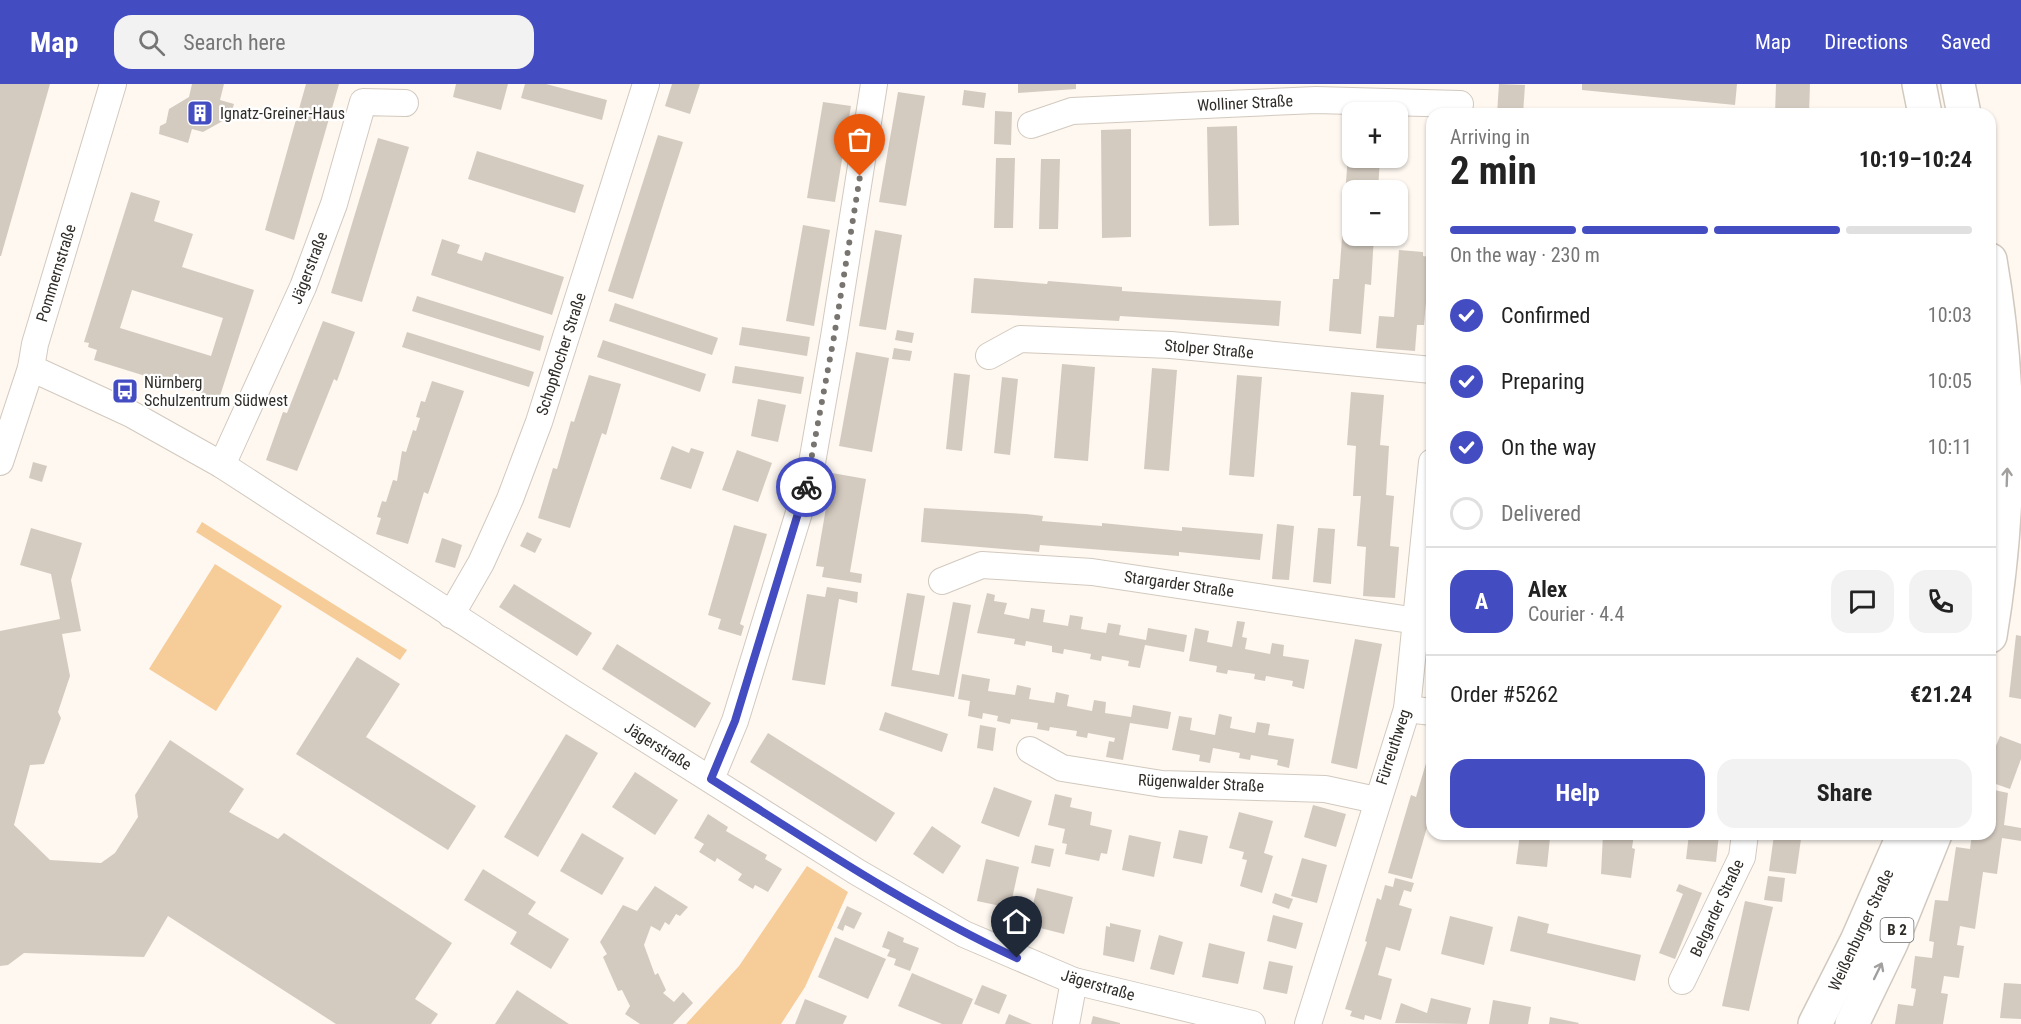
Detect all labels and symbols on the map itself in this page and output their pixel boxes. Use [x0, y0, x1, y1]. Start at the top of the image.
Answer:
street label: Wolliner Straße [1197, 91, 1293, 115]
building icon: Ignatz-Greiner-Haus [185, 98, 215, 128]
place label: Ignatz-Greiner-Haus [220, 104, 345, 123]
pin [834, 114, 885, 176]
street label: Pommernstraße [32, 222, 80, 324]
street label: Jägerstraße [287, 229, 331, 307]
street label: Schopflocher Straße [532, 290, 590, 418]
street label: Stolper Straße [1164, 336, 1254, 362]
place label: Nürnberg Schulzentrum Südwest [144, 373, 288, 410]
bus stop icon: Nürnberg Schulzentrum Südwest [110, 376, 140, 406]
courier [776, 457, 836, 517]
one-way arrow [2001, 468, 2012, 488]
street label: Stargarder Straße [1123, 567, 1235, 601]
street label: Fürreuthweg [1372, 707, 1414, 787]
street label: Jägerstraße [621, 718, 695, 774]
street label: Rügenwalder Straße [1137, 770, 1265, 796]
street label: Belgarder Straße [1686, 856, 1748, 960]
street label: Weißenburger Straße [1824, 866, 1898, 994]
pin [991, 896, 1042, 958]
road number: B 2 [1880, 918, 1914, 942]
one-way arrow [1872, 963, 1884, 981]
street label: Jägerstraße [1059, 965, 1137, 1005]

